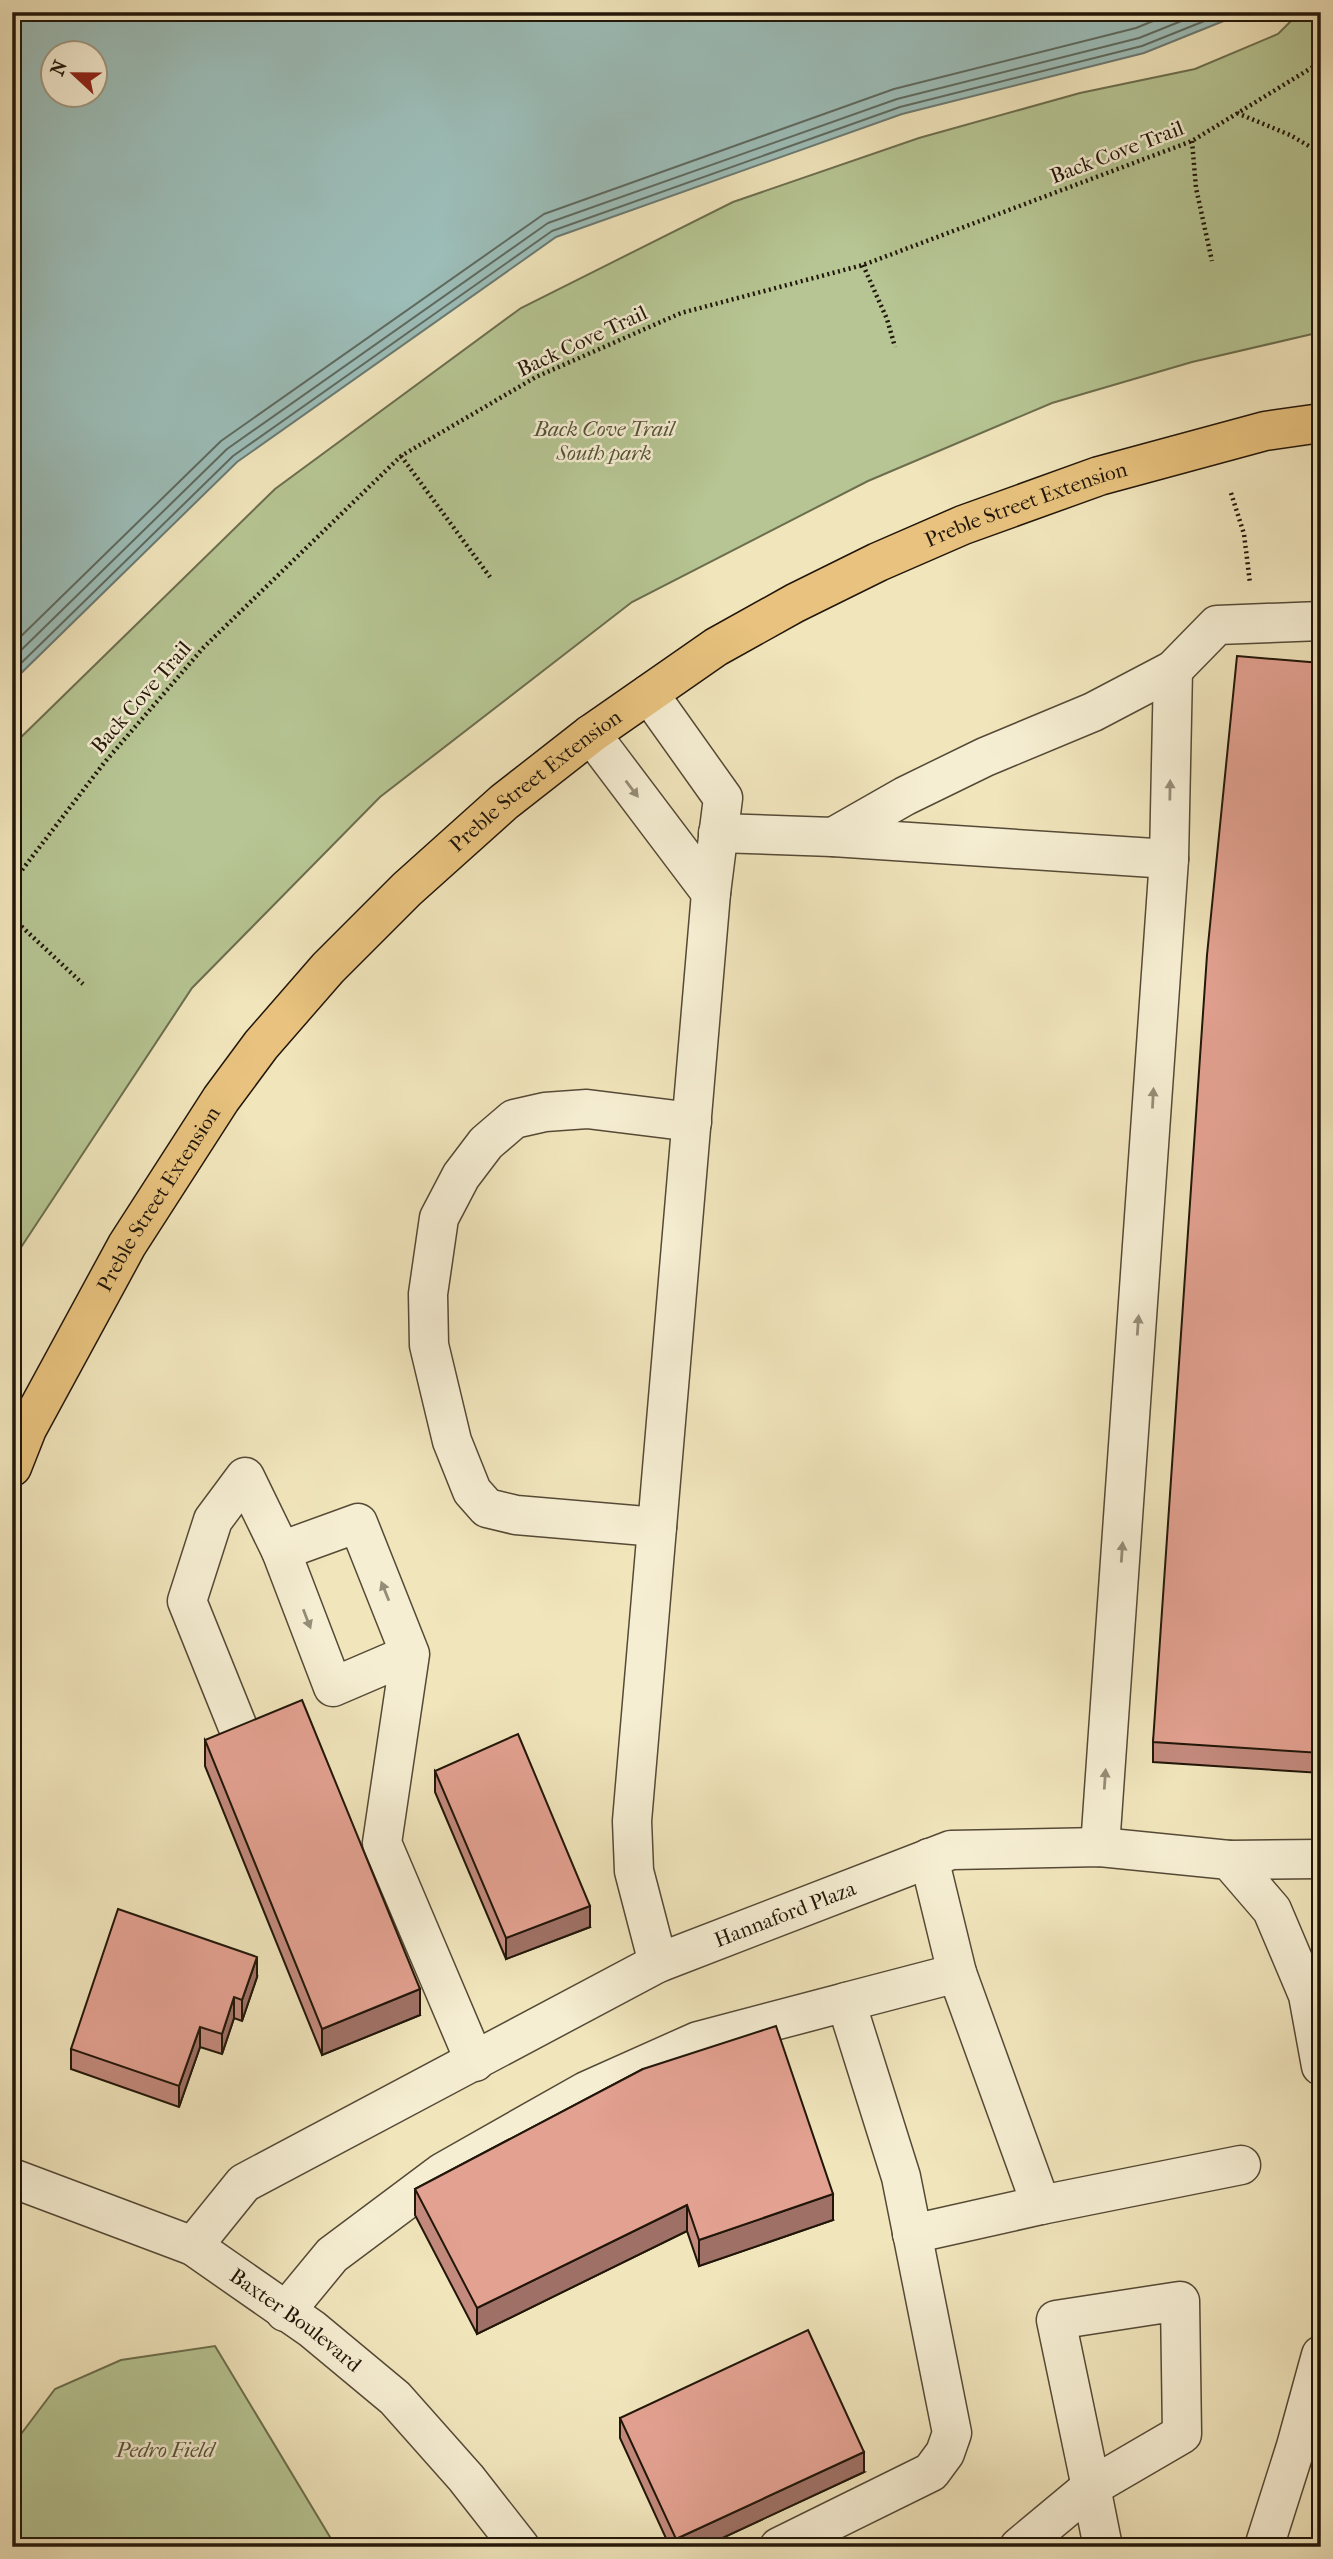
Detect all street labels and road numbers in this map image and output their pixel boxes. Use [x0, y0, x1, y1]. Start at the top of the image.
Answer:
street label: Back Cove Trail [1047, 116, 1187, 188]
street label: Back Cove Trail [513, 300, 651, 382]
street label: Preble Street Extension [921, 457, 1130, 552]
street label: Back Cove Trail [86, 636, 196, 758]
street label: Preble Street Extension [445, 705, 626, 857]
street label: Preble Street Extension [92, 1102, 225, 1296]
street label: Hannaford Plaza [711, 1876, 859, 1952]
street label: Baxter Boulevard [225, 2263, 367, 2377]

